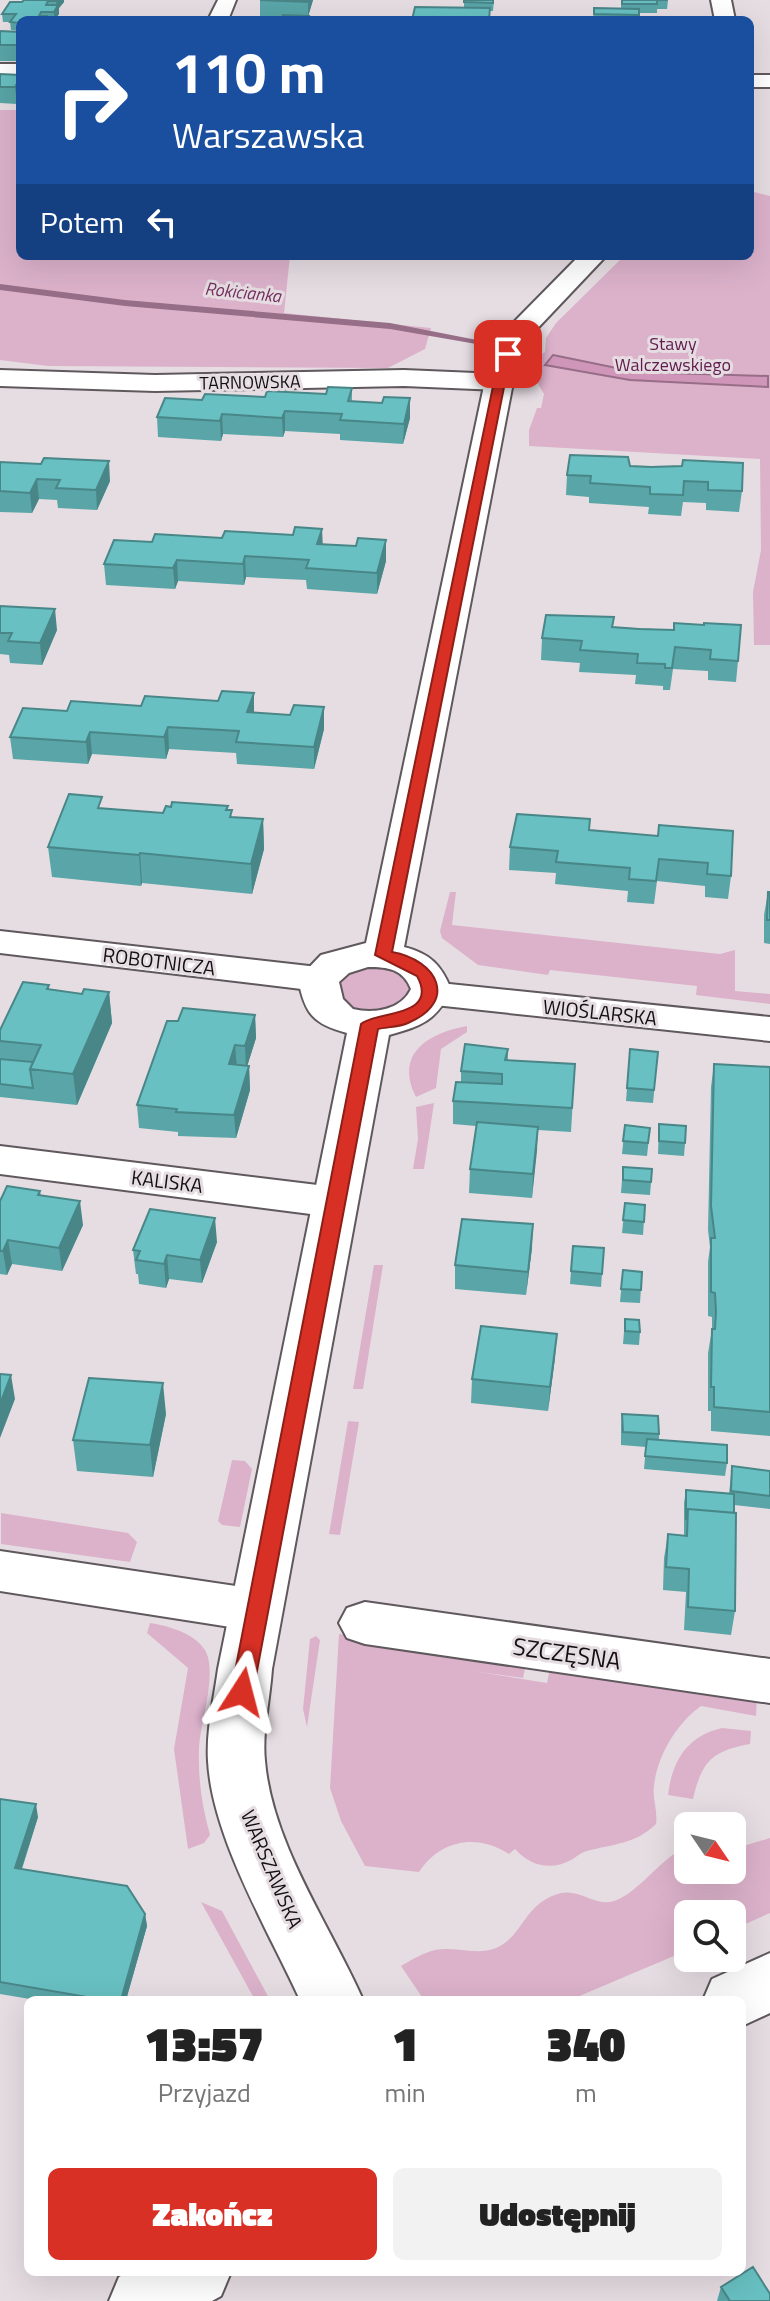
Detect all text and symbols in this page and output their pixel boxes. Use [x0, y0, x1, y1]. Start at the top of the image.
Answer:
text: 110 m [172, 30, 325, 115]
icon: right [40, 48, 144, 152]
text: Warszawska [172, 107, 364, 162]
text: Potem [40, 199, 124, 245]
icon: left [140, 200, 184, 244]
water label: Rokicianka [204, 275, 283, 310]
pin [474, 320, 542, 388]
park label: Stawy Walczewskiego [615, 330, 731, 378]
icon: arrive [486, 332, 530, 376]
street label: TARNOWSKA [199, 368, 301, 396]
street label: ROBOTNICZA [101, 939, 217, 983]
street label: WIOŚLARSKA [541, 991, 659, 1033]
street label: KALISKA [129, 1161, 205, 1201]
street label: SZCZĘSNA [511, 1628, 623, 1678]
position arrow [200, 1650, 284, 1734]
street label: WARSZAWSKA [233, 1805, 311, 1933]
north arrow [674, 1812, 746, 1884]
map controls [674, 1812, 746, 1972]
button: search [674, 1900, 746, 1972]
text: 13:57 [144, 2007, 264, 2080]
text: 1 [392, 2007, 418, 2080]
text: 340 [546, 2007, 626, 2080]
text: Przyjazd [158, 2073, 251, 2112]
text: min [384, 2073, 426, 2112]
text: m [575, 2073, 597, 2112]
button: Zakończ [48, 2168, 377, 2260]
button: Udostępnij [393, 2168, 722, 2260]

